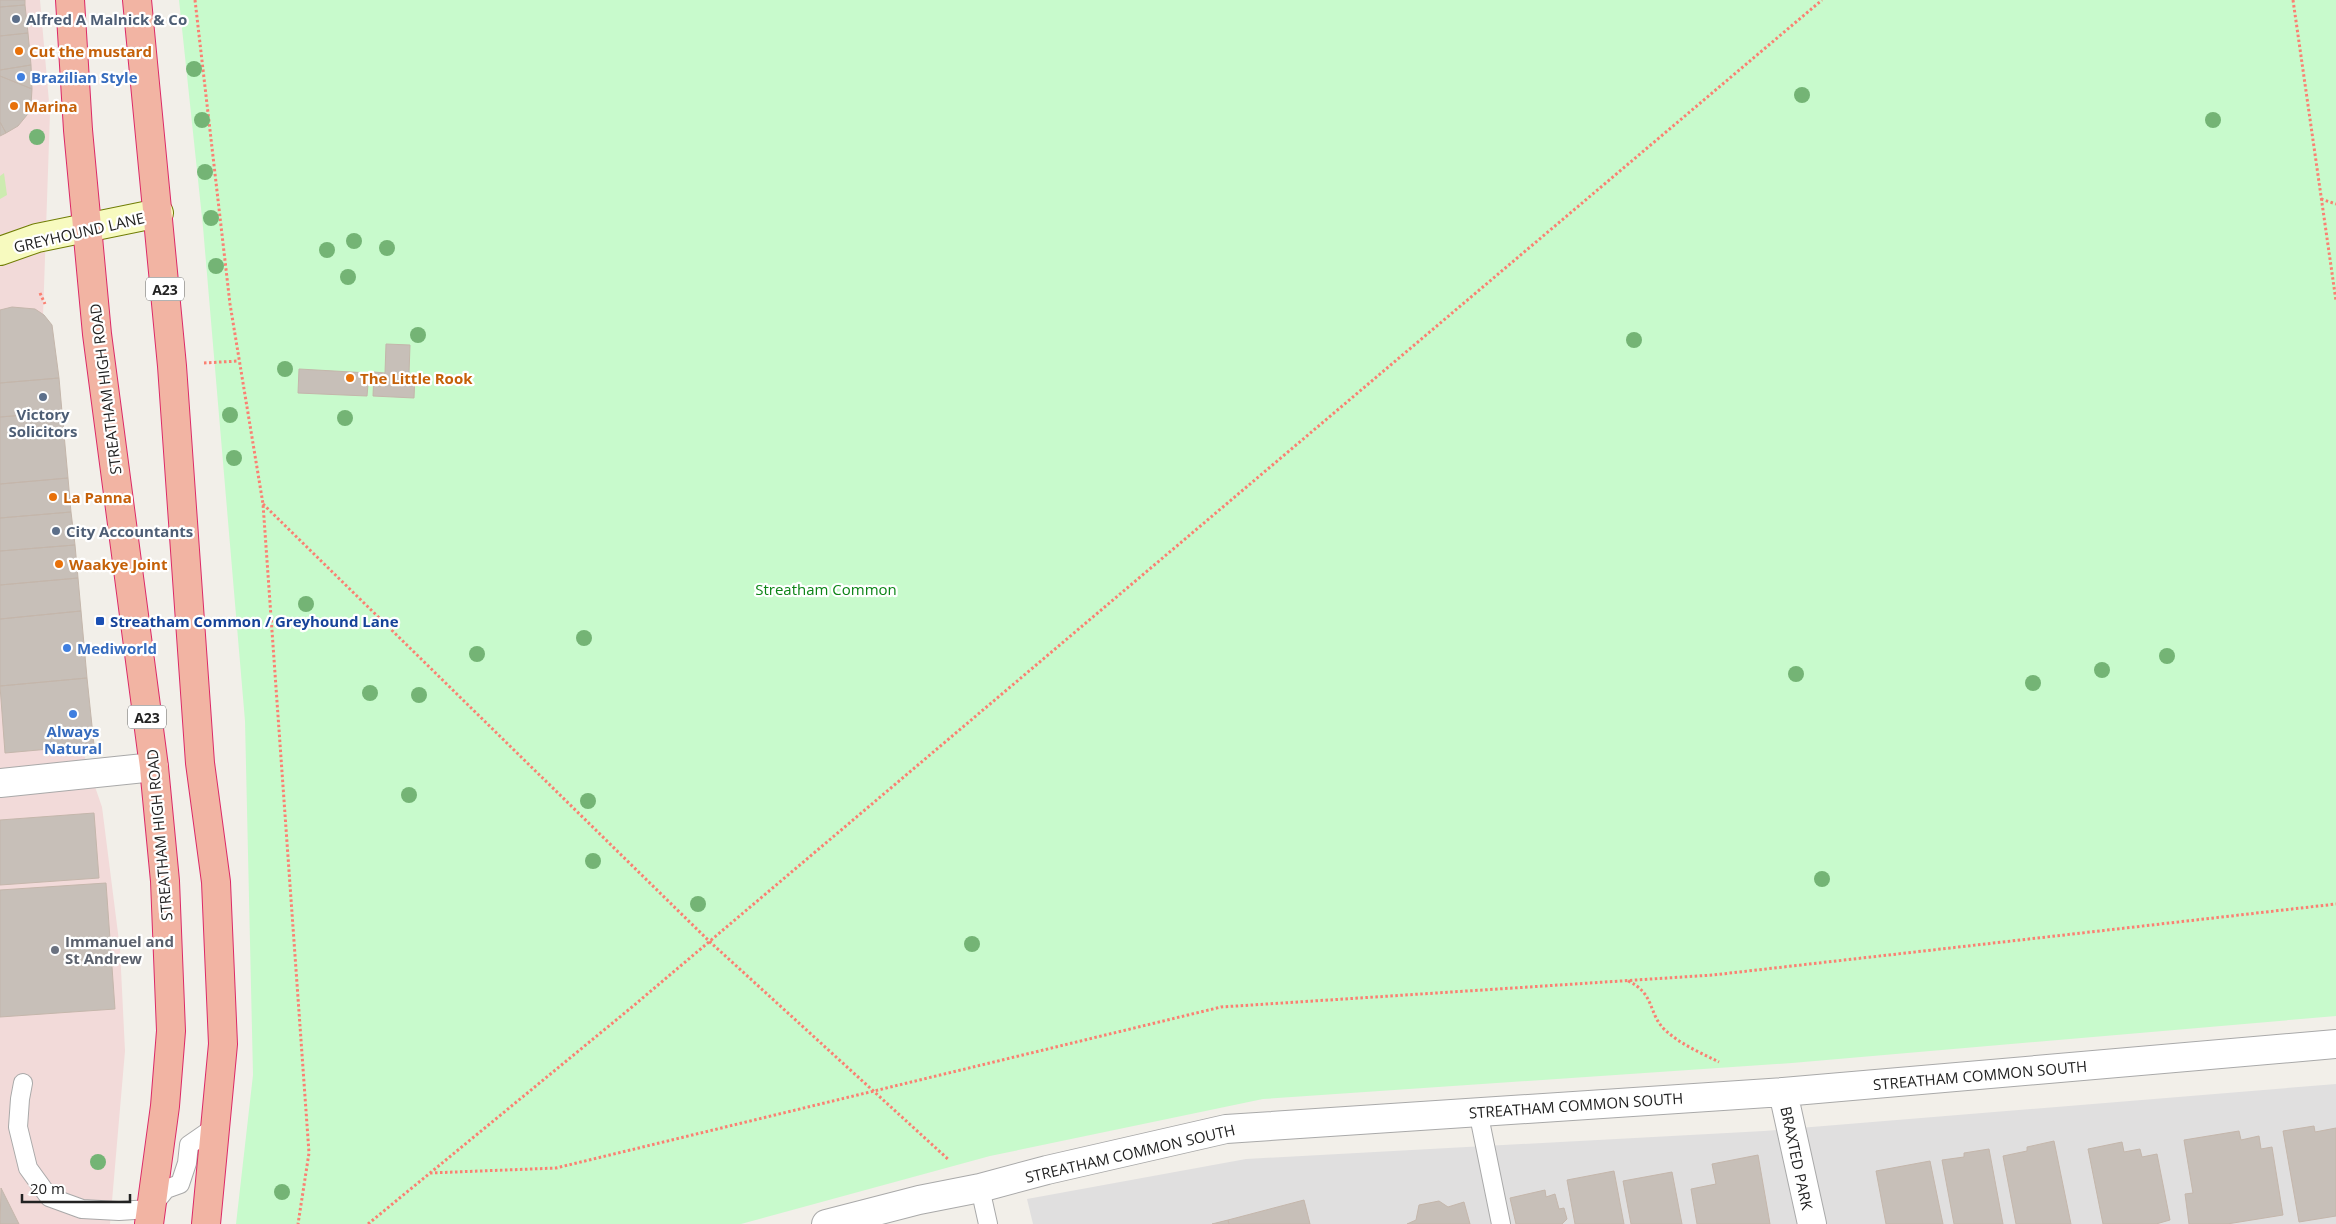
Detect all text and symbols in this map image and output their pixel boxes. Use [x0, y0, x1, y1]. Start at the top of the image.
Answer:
place label: Alfred A Malnick & Co [26, 9, 187, 29]
marker: Alfred A Malnick & Co [10, 13, 22, 25]
place label: Cut the mustard [29, 41, 152, 61]
marker: Cut the mustard [13, 45, 25, 57]
place label: Brazilian Style [31, 67, 138, 87]
marker: Brazilian Style [15, 71, 27, 83]
place label: Marina [24, 96, 78, 116]
marker: Marina [8, 100, 20, 112]
street label: GREYHOUND LANE [12, 207, 146, 257]
road number: A23 [146, 278, 184, 300]
street label: STREATHAM HIGH ROAD [85, 302, 125, 476]
place label: The Little Rook [360, 368, 473, 388]
marker: The Little Rook [344, 372, 356, 384]
marker: Victory Solicitors [37, 391, 49, 403]
place label: Victory Solicitors [8, 404, 78, 441]
place label: La Panna [63, 487, 132, 507]
marker: La Panna [47, 491, 59, 503]
place label: City Accountants [66, 521, 193, 541]
marker: City Accountants [50, 525, 62, 537]
place label: Waakye Joint [69, 554, 168, 574]
marker: Waakye Joint [53, 558, 65, 570]
park label: Streatham Common [755, 579, 897, 599]
place label: Streatham Common / Greyhound Lane [110, 611, 399, 631]
marker: Streatham Common / Greyhound Lane [94, 615, 106, 627]
place label: Mediworld [77, 638, 157, 658]
marker: Mediworld [61, 642, 73, 654]
road number: A23 [128, 706, 166, 729]
marker: Always Natural [67, 708, 79, 720]
place label: Always Natural [44, 721, 102, 758]
street label: STREATHAM HIGH ROAD [142, 748, 176, 922]
place label: Immanuel and St Andrew [65, 931, 174, 968]
marker: Immanuel and St Andrew [49, 944, 61, 956]
street label: STREATHAM COMMON SOUTH [1872, 1056, 2088, 1094]
street label: STREATHAM COMMON SOUTH [1468, 1088, 1684, 1122]
street label: BRAXTED PARK [1776, 1104, 1818, 1212]
street label: STREATHAM COMMON SOUTH [1023, 1119, 1237, 1187]
scale bar [22, 1172, 130, 1204]
text: 20 m [30, 1178, 65, 1198]

